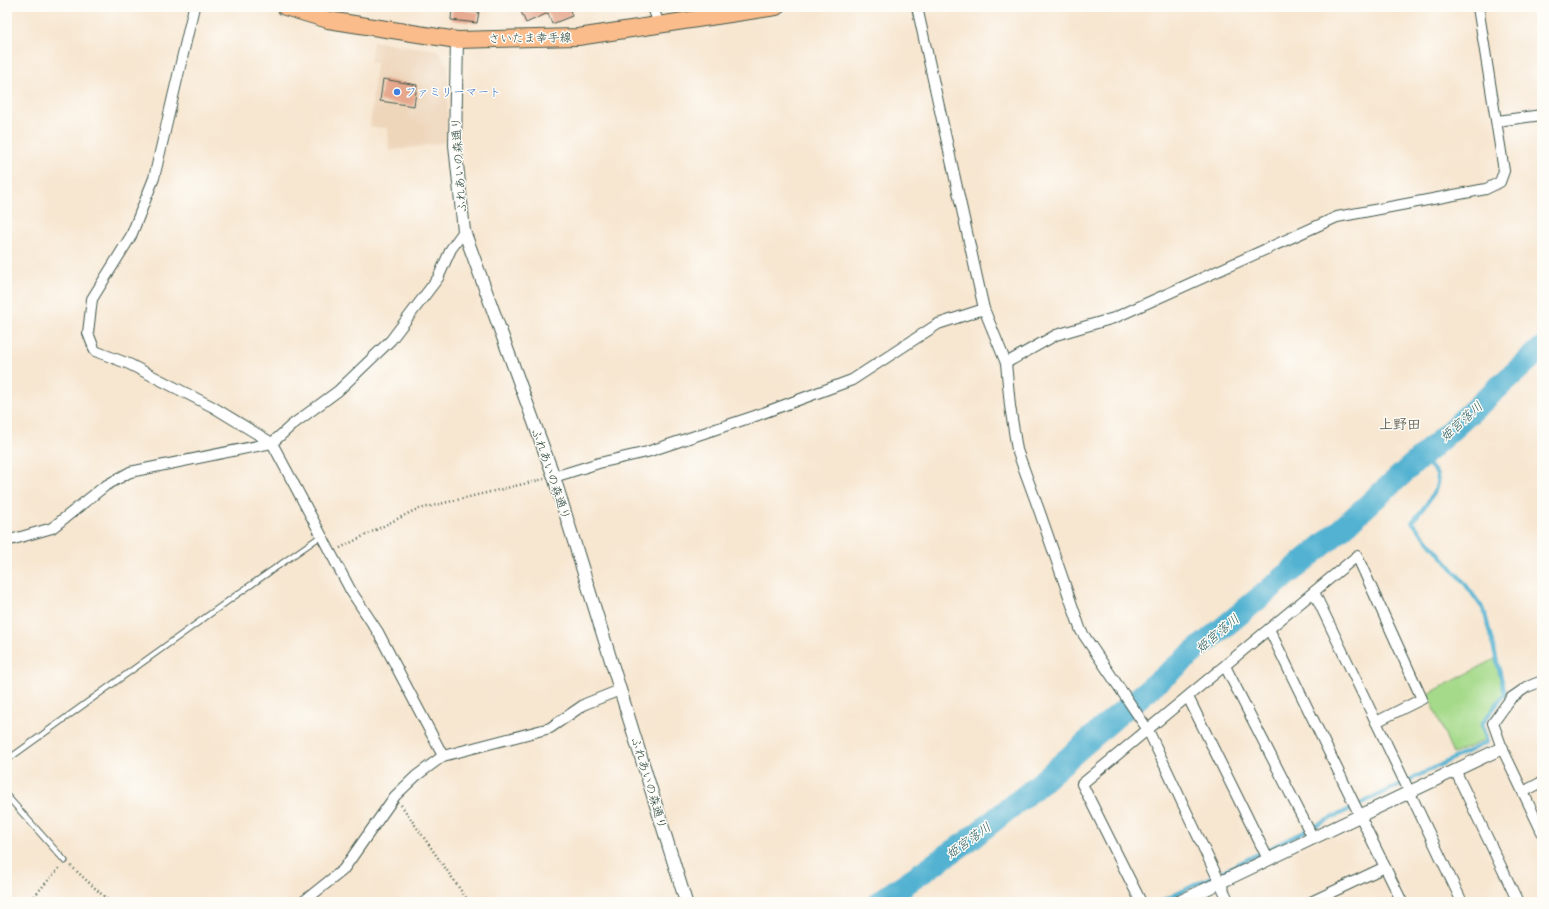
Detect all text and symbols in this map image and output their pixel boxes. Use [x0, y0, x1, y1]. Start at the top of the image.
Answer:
street label: さいたま幸手線 [488, 28, 572, 49]
place label: ファミリーマート [405, 83, 501, 102]
marker: ファミリーマート [392, 87, 402, 97]
street label: ふれあいの森通り [447, 116, 472, 214]
water label: 姫宮落川 [1436, 397, 1488, 447]
district label: 上野田 [1379, 414, 1421, 436]
street label: ふれあいの森通り [526, 426, 575, 523]
water label: 姫宮落川 [1191, 609, 1245, 659]
street label: ふれあいの森通り [625, 734, 672, 832]
water label: 姫宮落川 [942, 817, 996, 865]

